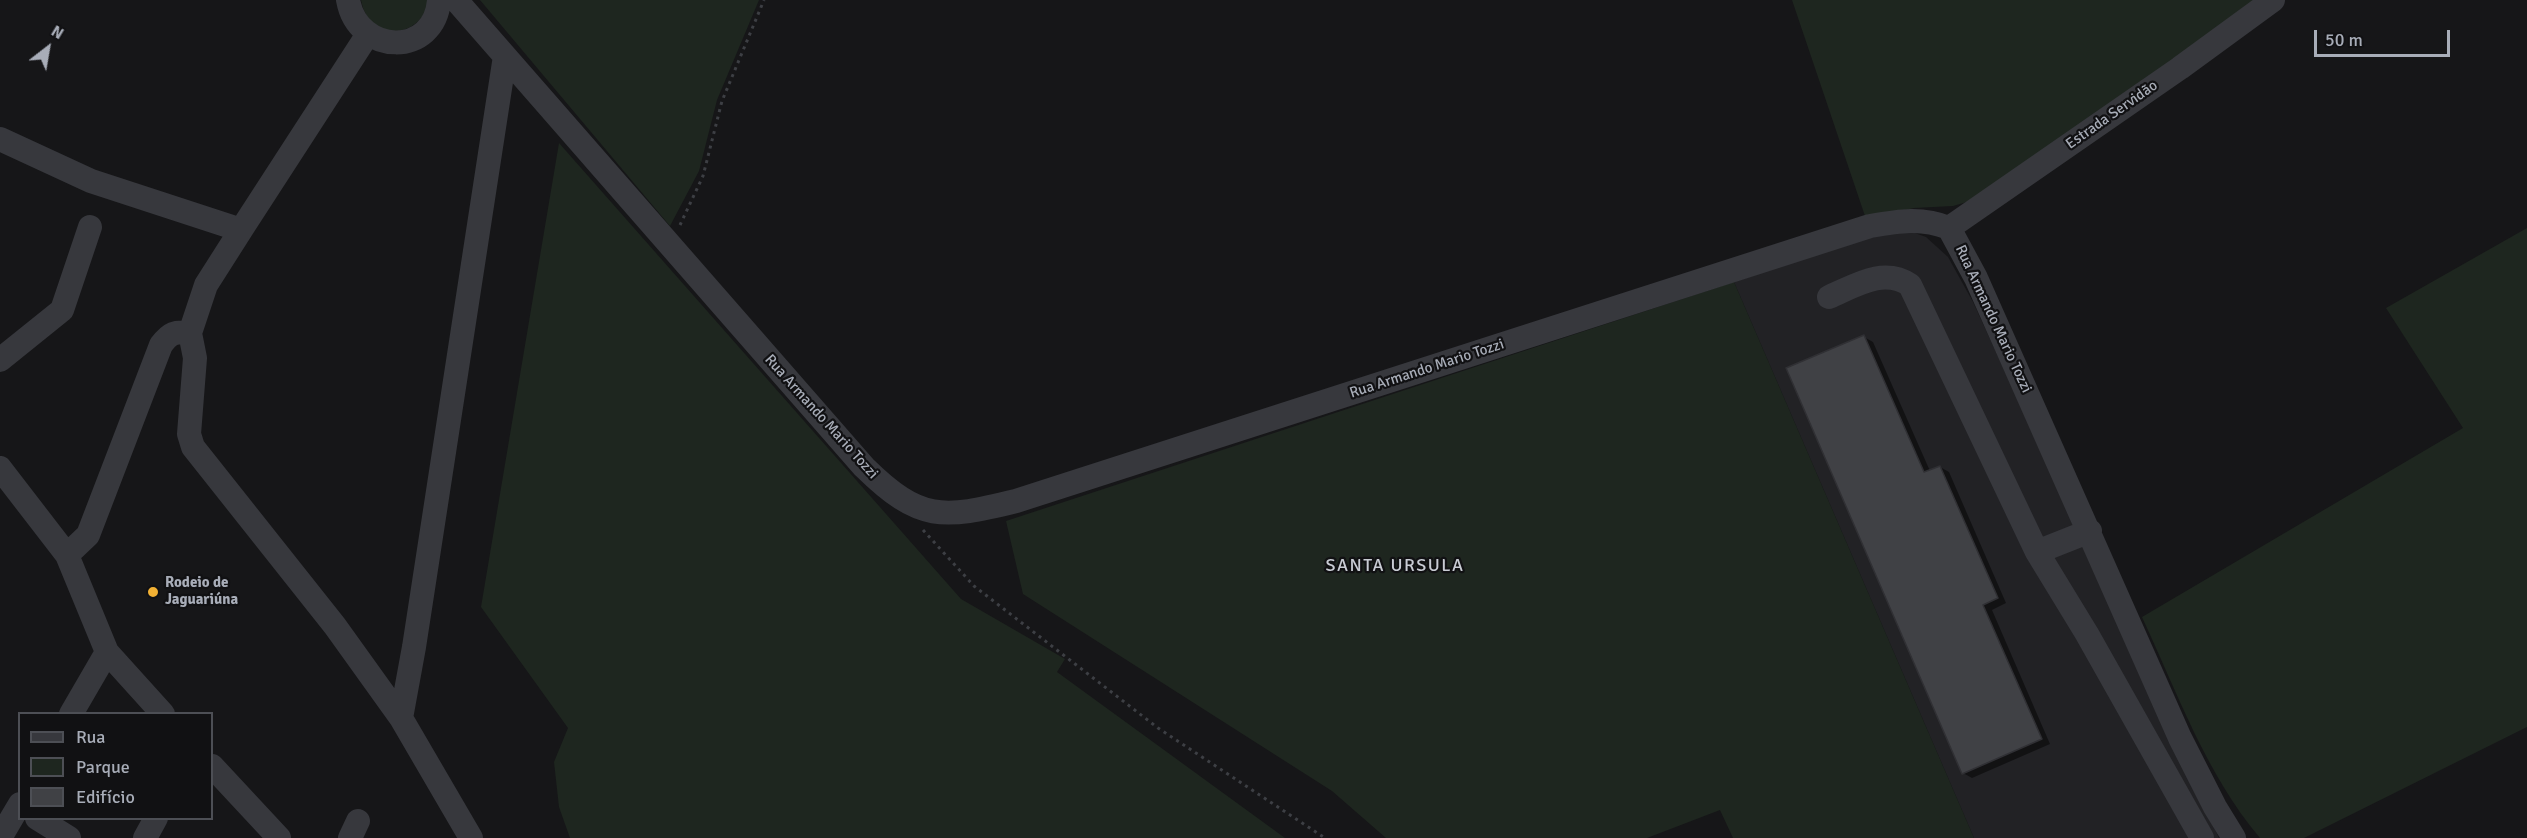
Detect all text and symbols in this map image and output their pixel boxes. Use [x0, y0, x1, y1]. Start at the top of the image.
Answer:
north arrow [18, 18, 78, 78]
scale bar [2317, 18, 2454, 56]
text: N [47, 21, 67, 44]
text: 50 m [2325, 29, 2363, 51]
street label: Estrada Servidão [2063, 77, 2161, 153]
street label: Rua Armando Mario Tozzi [1951, 242, 2035, 396]
street label: Rua Armando Mario Tozzi [1348, 336, 1506, 402]
street label: Rua Armando Mario Tozzi [760, 351, 882, 483]
district label: SANTA URSULA [1325, 555, 1465, 577]
place label: Rodeio de Jaguariúna [165, 574, 238, 609]
marker: Rodeio de Jaguariúna [146, 585, 160, 599]
legend [18, 712, 213, 820]
text: Rua [76, 726, 105, 748]
text: Parque [76, 756, 130, 778]
text: Edifício [76, 786, 135, 808]

